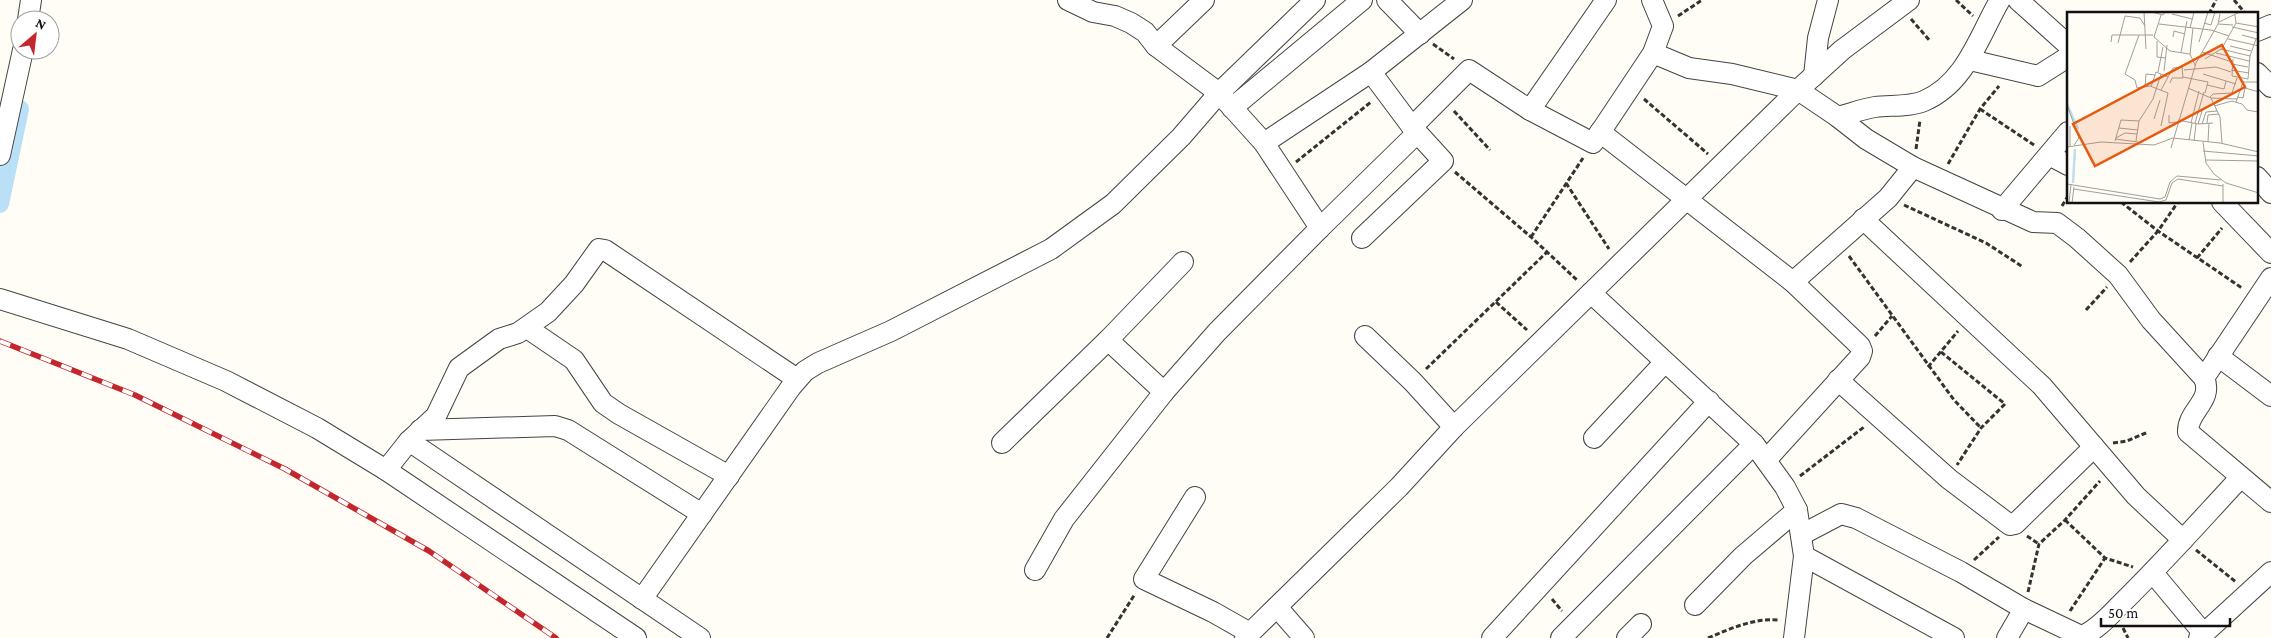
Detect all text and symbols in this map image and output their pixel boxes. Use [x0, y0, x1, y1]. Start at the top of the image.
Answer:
north arrow [10, 10, 60, 60]
inset map [2067, 12, 2258, 204]
text: N [33, 14, 49, 33]
scale bar [2101, 596, 2230, 628]
text: 50 m [2108, 605, 2138, 621]

